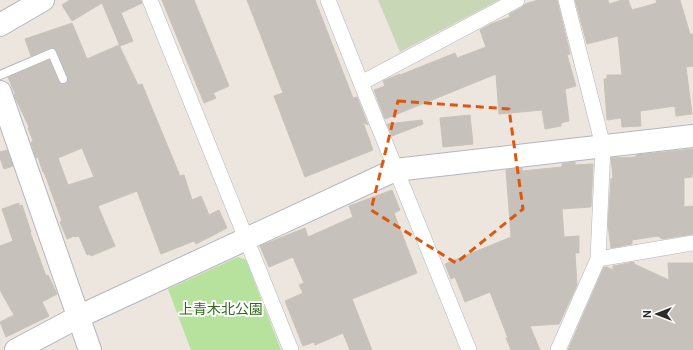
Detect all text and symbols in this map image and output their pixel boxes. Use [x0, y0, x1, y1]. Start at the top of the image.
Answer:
north arrow [637, 294, 677, 334]
park label: 上青木北公園 [179, 300, 263, 318]
text: N [640, 310, 654, 318]

